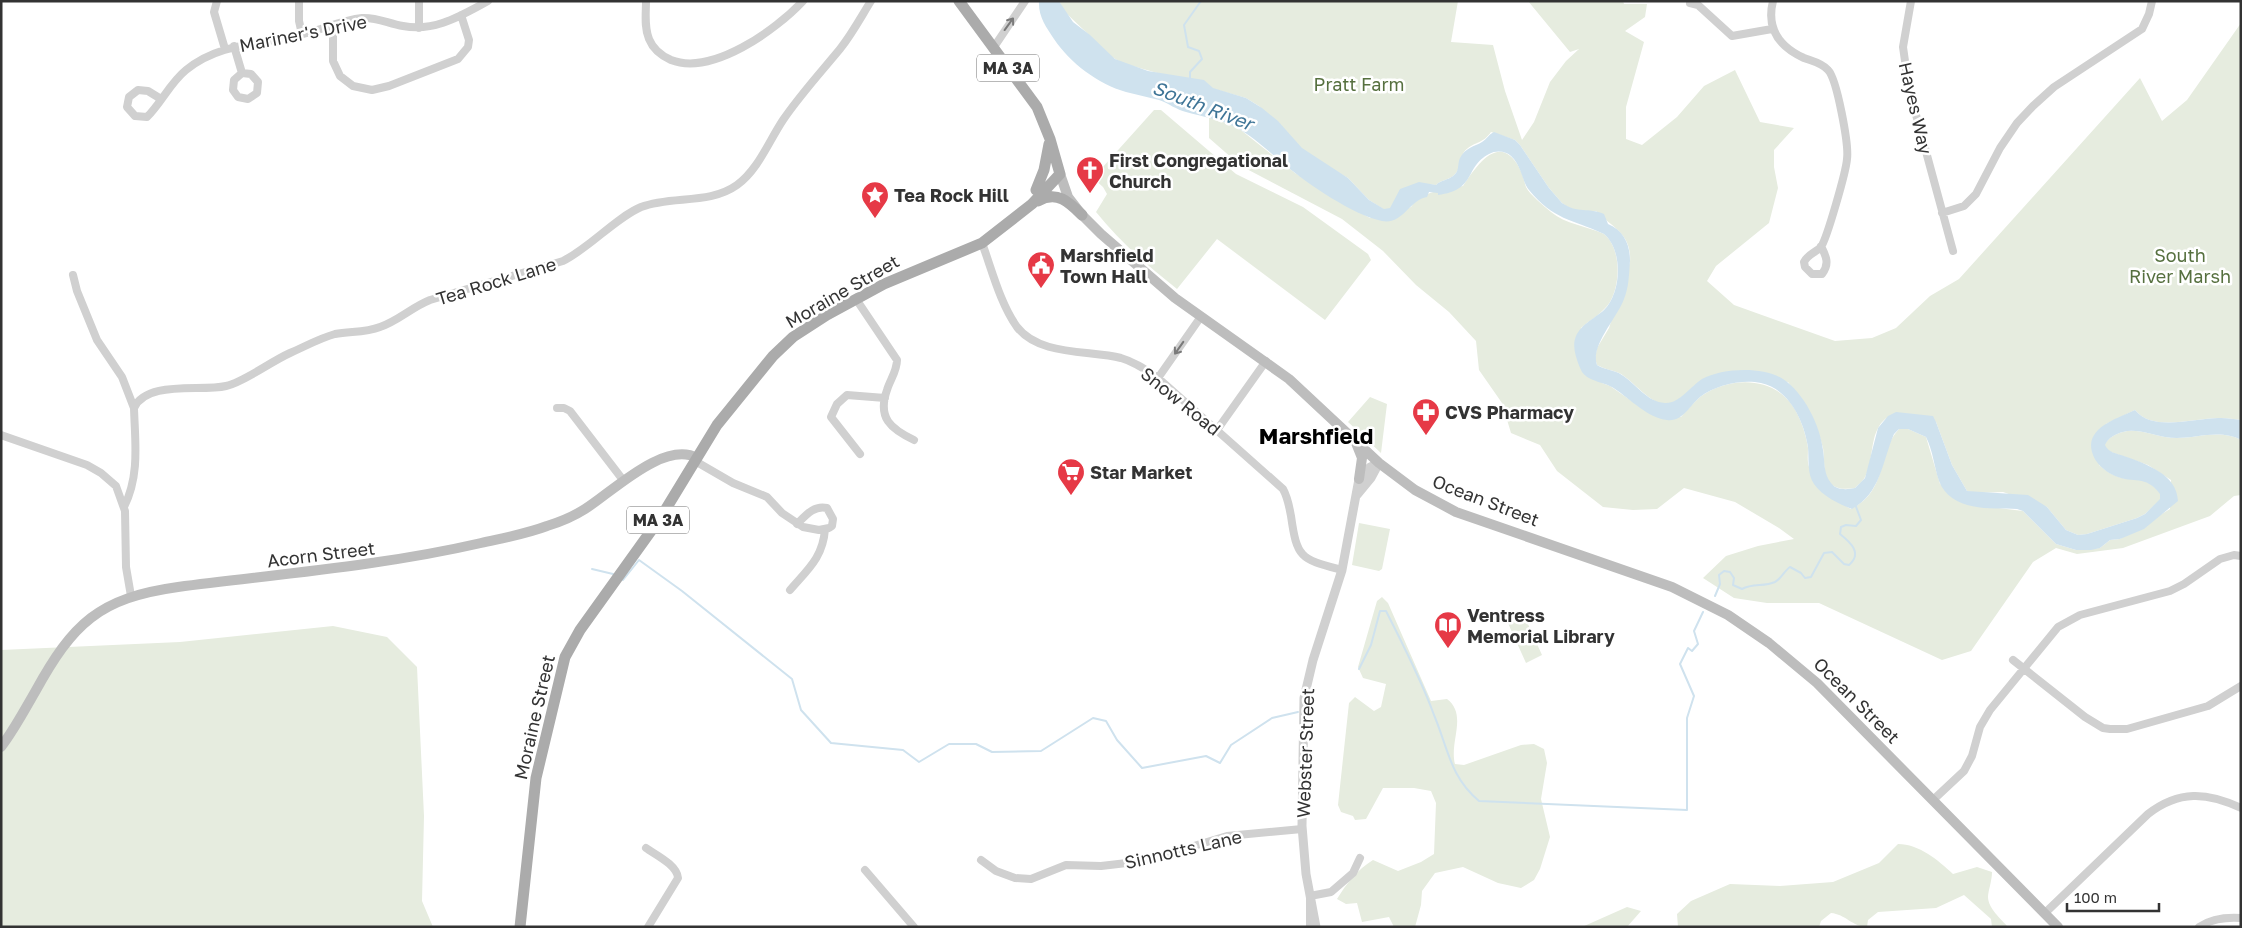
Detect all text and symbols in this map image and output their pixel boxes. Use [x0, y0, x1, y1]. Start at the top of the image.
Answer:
street label: Mariner's Drive [237, 10, 369, 56]
one-way arrow [1004, 18, 1015, 31]
road number: MA 3A [977, 54, 1039, 82]
street label: Hayes Way [1895, 60, 1937, 156]
park label: Pratt Farm [1314, 73, 1404, 95]
water label: South River [1149, 75, 1259, 136]
place label: First Congregational Church [1109, 149, 1288, 192]
church icon: First Congregational Church [1075, 155, 1105, 194]
place icon: Tea Rock Hill [860, 180, 890, 219]
place label: Tea Rock Hill [894, 184, 1009, 206]
place label: Marshfield Town Hall [1060, 244, 1154, 287]
park label: South River Marsh [2129, 244, 2231, 287]
street label: Moraine Street [781, 250, 903, 332]
public building icon: Marshfield Town Hall [1026, 250, 1056, 289]
street label: Tea Rock Lane [433, 252, 559, 310]
one-way arrow [1174, 341, 1184, 355]
street label: Snow Road [1137, 362, 1225, 440]
pharmacy icon: CVS Pharmacy [1411, 397, 1441, 436]
place label: CVS Pharmacy [1445, 401, 1574, 423]
district label: Marshfield [1259, 422, 1373, 449]
supermarket icon: Star Market [1056, 457, 1086, 496]
place label: Star Market [1090, 461, 1192, 483]
street label: Ocean Street [1430, 470, 1542, 530]
road number: MA 3A [627, 506, 689, 534]
street label: Acorn Street [266, 536, 376, 572]
place label: Ventress Memorial Library [1467, 604, 1615, 647]
library icon: Ventress Memorial Library [1433, 610, 1463, 649]
street label: Moraine Street [509, 652, 559, 782]
street label: Ocean Street [1809, 652, 1905, 748]
street label: Webster Street [1292, 688, 1318, 818]
street label: Sinnotts Lane [1122, 825, 1244, 873]
scale bar [2067, 880, 2160, 912]
text: 100 m [2074, 888, 2117, 906]

